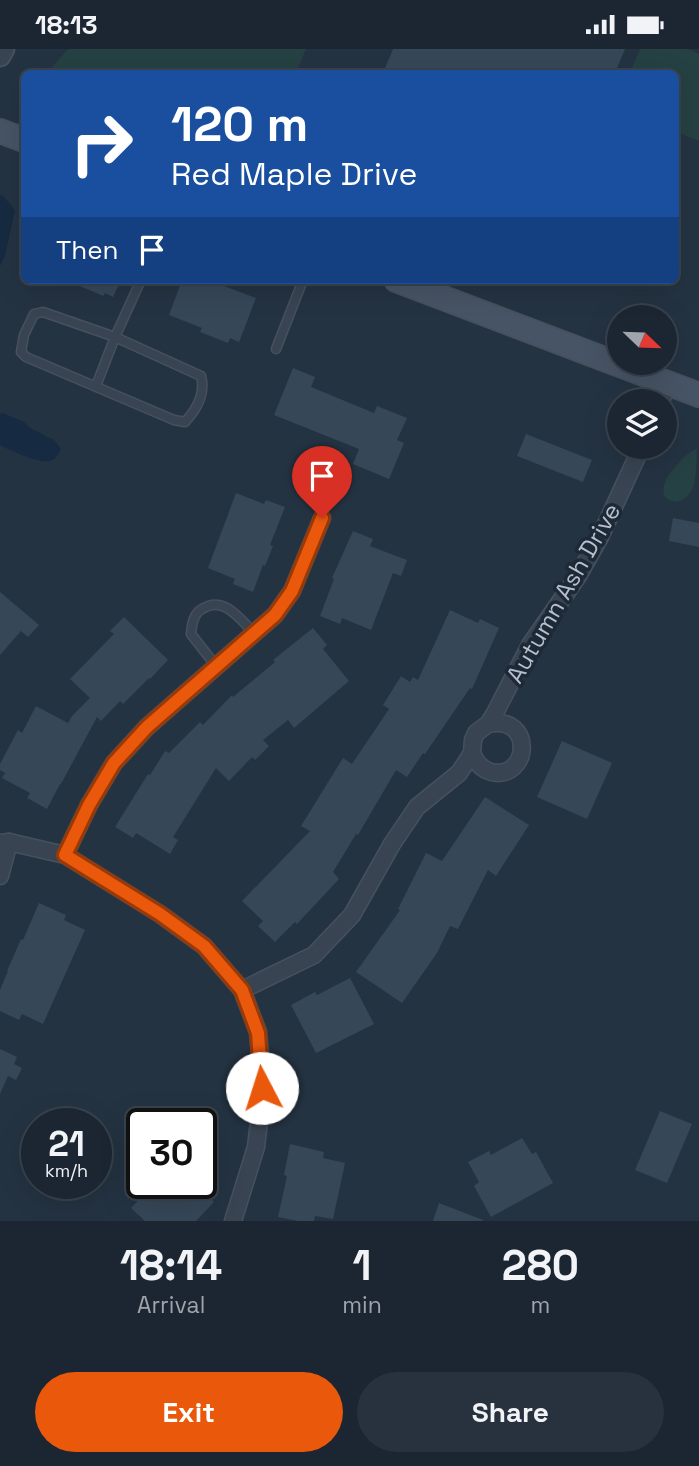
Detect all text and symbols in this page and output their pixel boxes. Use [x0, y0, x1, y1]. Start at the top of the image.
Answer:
text: 18:13 [35, 8, 98, 42]
text: 120 m [171, 93, 308, 155]
icon: right [56, 98, 147, 189]
text: Red Maple Drive [171, 154, 417, 194]
icon: arrive [133, 231, 171, 269]
text: Then [56, 233, 119, 267]
north arrow [607, 305, 677, 375]
map controls [607, 305, 677, 459]
button: layers [607, 389, 677, 459]
pin [292, 446, 352, 518]
icon: arrive [303, 457, 341, 495]
street label: Autumn Ash Drive [499, 497, 627, 689]
position arrow [225, 1051, 299, 1125]
speed limit sign: 30 [126, 1108, 217, 1199]
text: 21 [48, 1122, 85, 1166]
text: km/h [45, 1159, 88, 1182]
text: 18:14 [120, 1239, 222, 1292]
text: 1 [353, 1239, 372, 1292]
text: 280 [502, 1239, 579, 1292]
text: Arrival [137, 1290, 205, 1320]
text: min [342, 1290, 382, 1320]
text: m [530, 1290, 550, 1320]
button: Exit [35, 1372, 343, 1452]
button: Share [357, 1372, 664, 1452]

